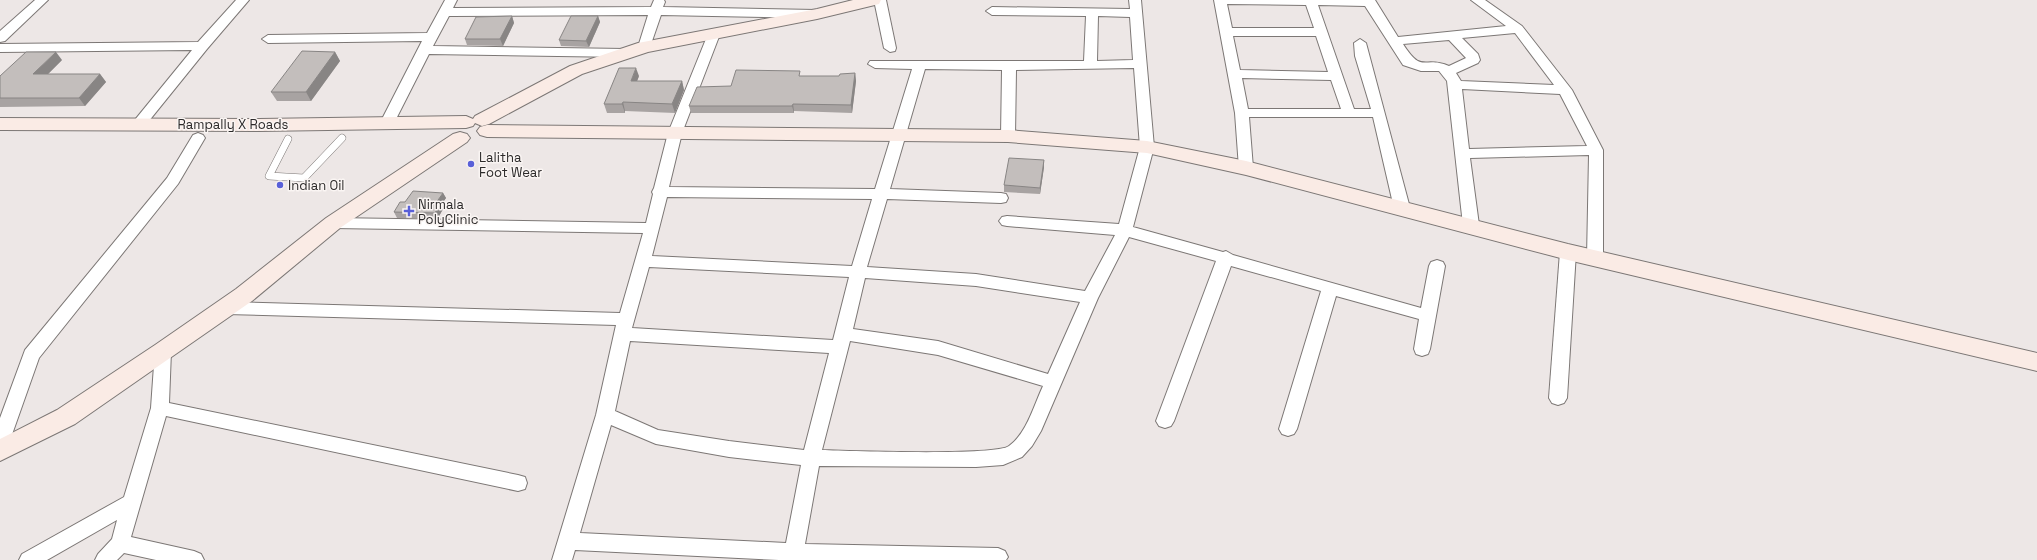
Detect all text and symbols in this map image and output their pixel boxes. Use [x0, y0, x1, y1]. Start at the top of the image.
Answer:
street label: Rampally X Roads [178, 116, 289, 133]
place label: Lalitha Foot Wear [479, 149, 542, 181]
marker: Lalitha Foot Wear [466, 159, 476, 169]
place label: Indian Oil [288, 177, 345, 194]
marker: Indian Oil [275, 180, 285, 190]
place label: Nirmala PolyClinic [418, 196, 479, 228]
marker: Nirmala PolyClinic [403, 205, 415, 217]

